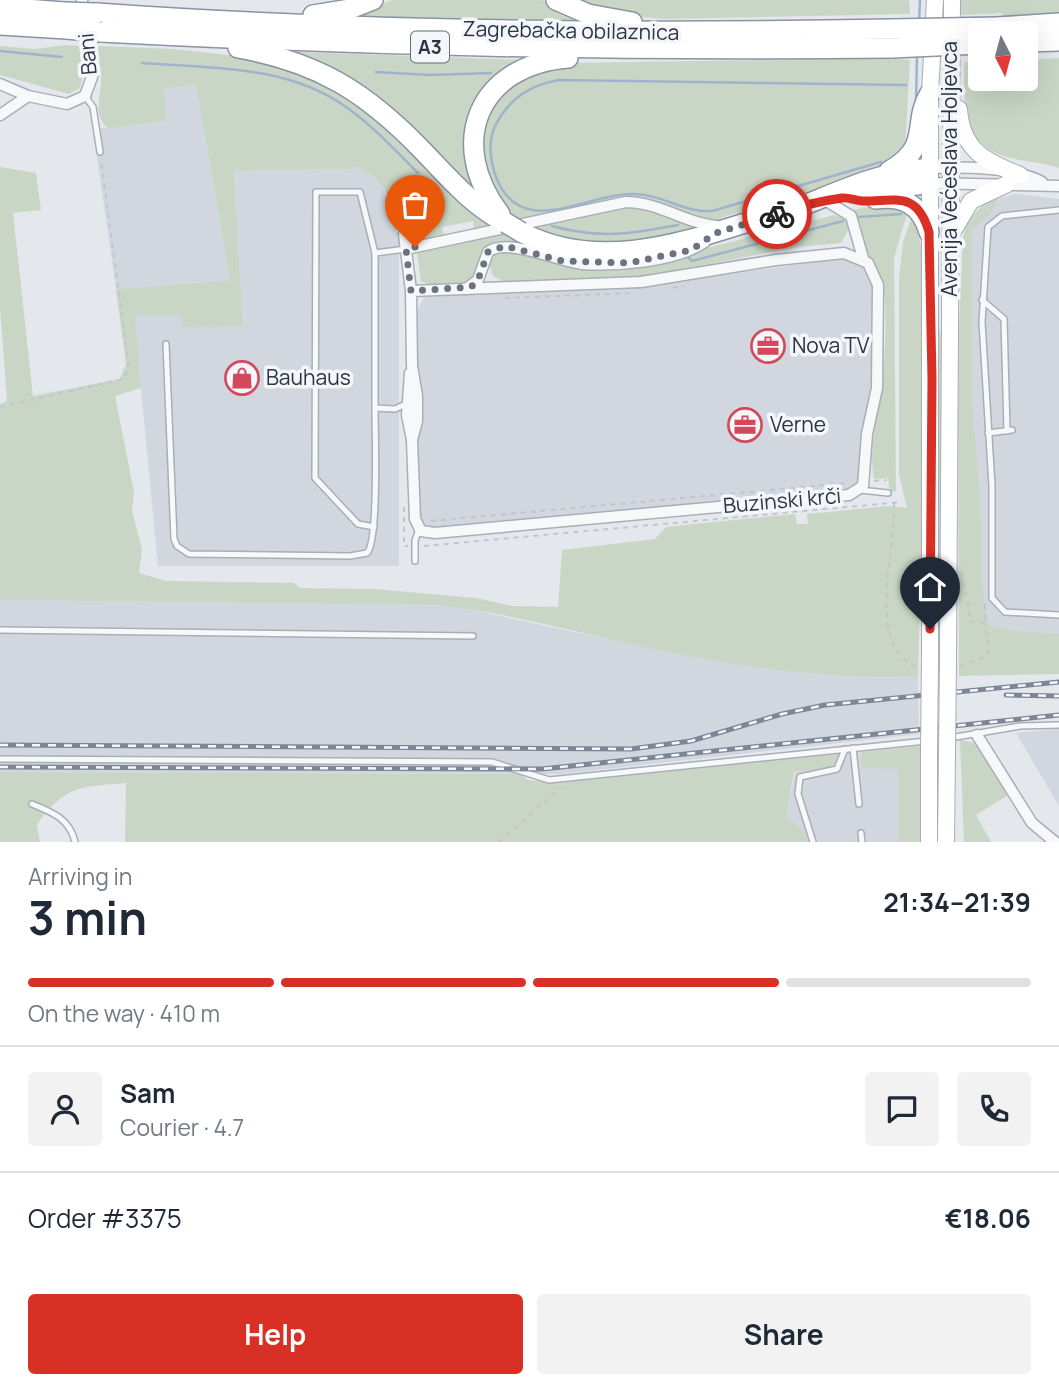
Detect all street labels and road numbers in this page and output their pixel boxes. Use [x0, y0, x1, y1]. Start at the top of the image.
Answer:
street label: Zagrebačka obilaznica [462, 14, 680, 46]
street label: Bani [71, 32, 103, 76]
road number: A3 [411, 32, 449, 62]
street label: Avenija Većeslava Holjevca [935, 41, 963, 297]
street label: Buzinski krči [722, 481, 842, 519]

